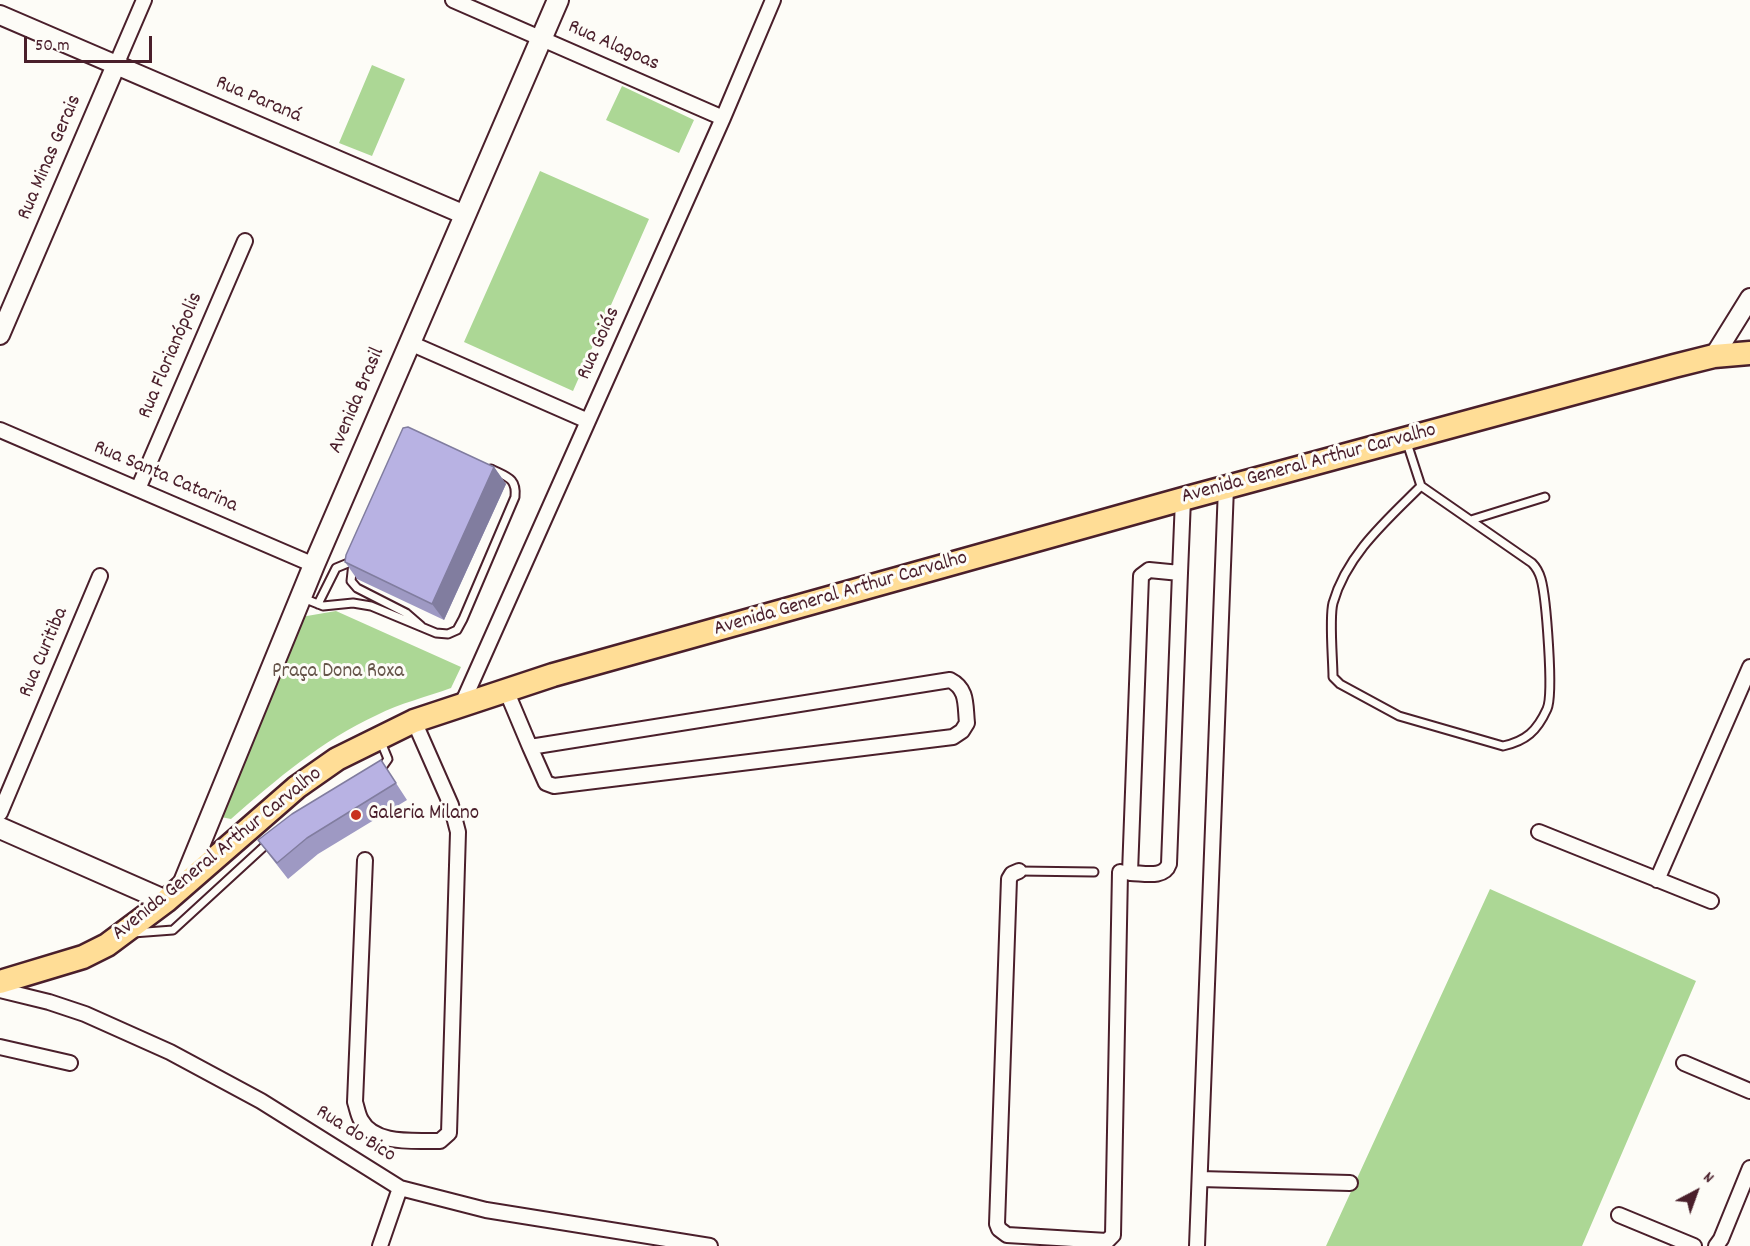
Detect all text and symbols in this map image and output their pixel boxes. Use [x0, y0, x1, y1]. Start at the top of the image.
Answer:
street label: Rua Alagoas [563, 16, 663, 78]
scale bar [27, 24, 154, 62]
text: 50 m [35, 34, 70, 59]
street label: Rua Paraná [211, 72, 305, 130]
street label: Rua Minas Gerais [13, 92, 89, 224]
street label: Rua Florianópolis [134, 289, 210, 423]
street label: Rua Goiás [573, 304, 627, 384]
street label: Avenida Brasil [324, 344, 392, 458]
street label: Avenida General Arthur Carvalho [1179, 419, 1439, 511]
street label: Rua Santa Catarina [89, 436, 241, 520]
street label: Avenida General Arthur Carvalho [711, 547, 971, 643]
street label: Rua Curitiba [15, 604, 75, 702]
park label: Praça Dona Roxa [272, 660, 404, 686]
street label: Avenida General Arthur Carvalho [108, 763, 328, 947]
place label: Galeria Milano [368, 802, 479, 828]
marker: Galeria Milano [349, 808, 363, 822]
street label: Rua do Bico [310, 1101, 400, 1169]
north arrow [1666, 1162, 1726, 1222]
text: N [1698, 1167, 1719, 1189]

